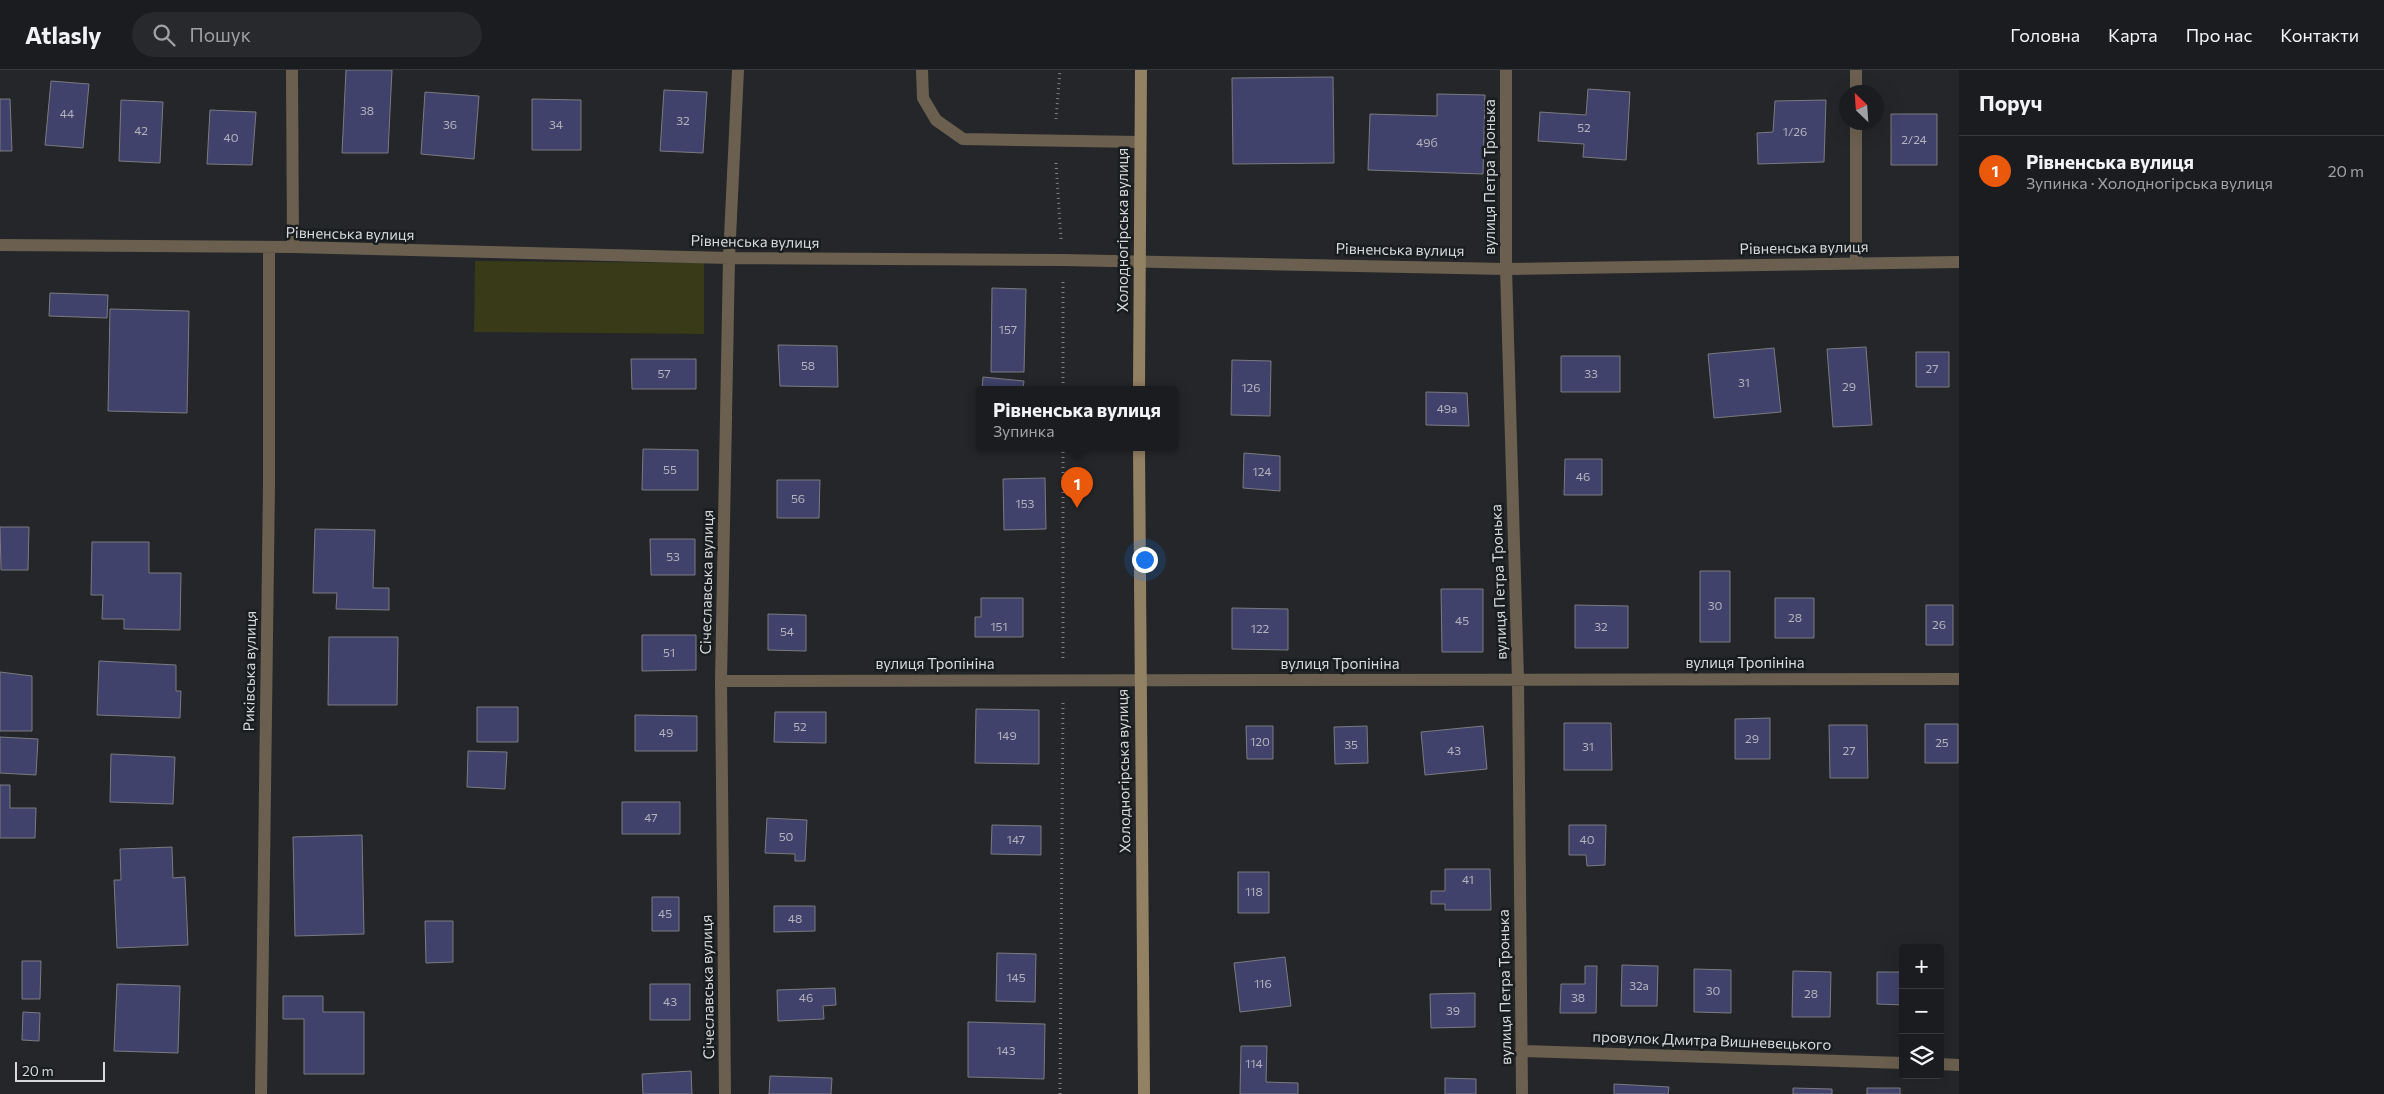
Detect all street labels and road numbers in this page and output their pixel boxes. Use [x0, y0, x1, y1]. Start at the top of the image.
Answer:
street label: вулиця Петра Тронька [1480, 99, 1498, 255]
street label: Холодногірська вулиця [1113, 148, 1131, 312]
street label: Рівненська вулиця [285, 223, 415, 243]
street label: Рівненська вулиця [690, 231, 820, 251]
street label: Рівненська вулиця [1739, 237, 1869, 257]
street label: Рівненська вулиця [1335, 239, 1465, 259]
street label: вулиця Петра Тронька [1486, 504, 1510, 660]
street label: Січеславська вулиця [696, 510, 716, 654]
street label: Риківська вулиця [239, 610, 259, 731]
street label: вулиця Тропініна [1685, 653, 1805, 671]
street label: вулиця Тропініна [875, 654, 995, 672]
street label: вулиця Тропініна [1280, 654, 1400, 672]
street label: Холодногірська вулиця [1113, 689, 1133, 853]
street label: вулиця Петра Тронька [1494, 909, 1514, 1065]
street label: Січеславська вулиця [697, 915, 717, 1059]
street label: провулок Дмитра Вишневецького [1592, 1027, 1832, 1053]

